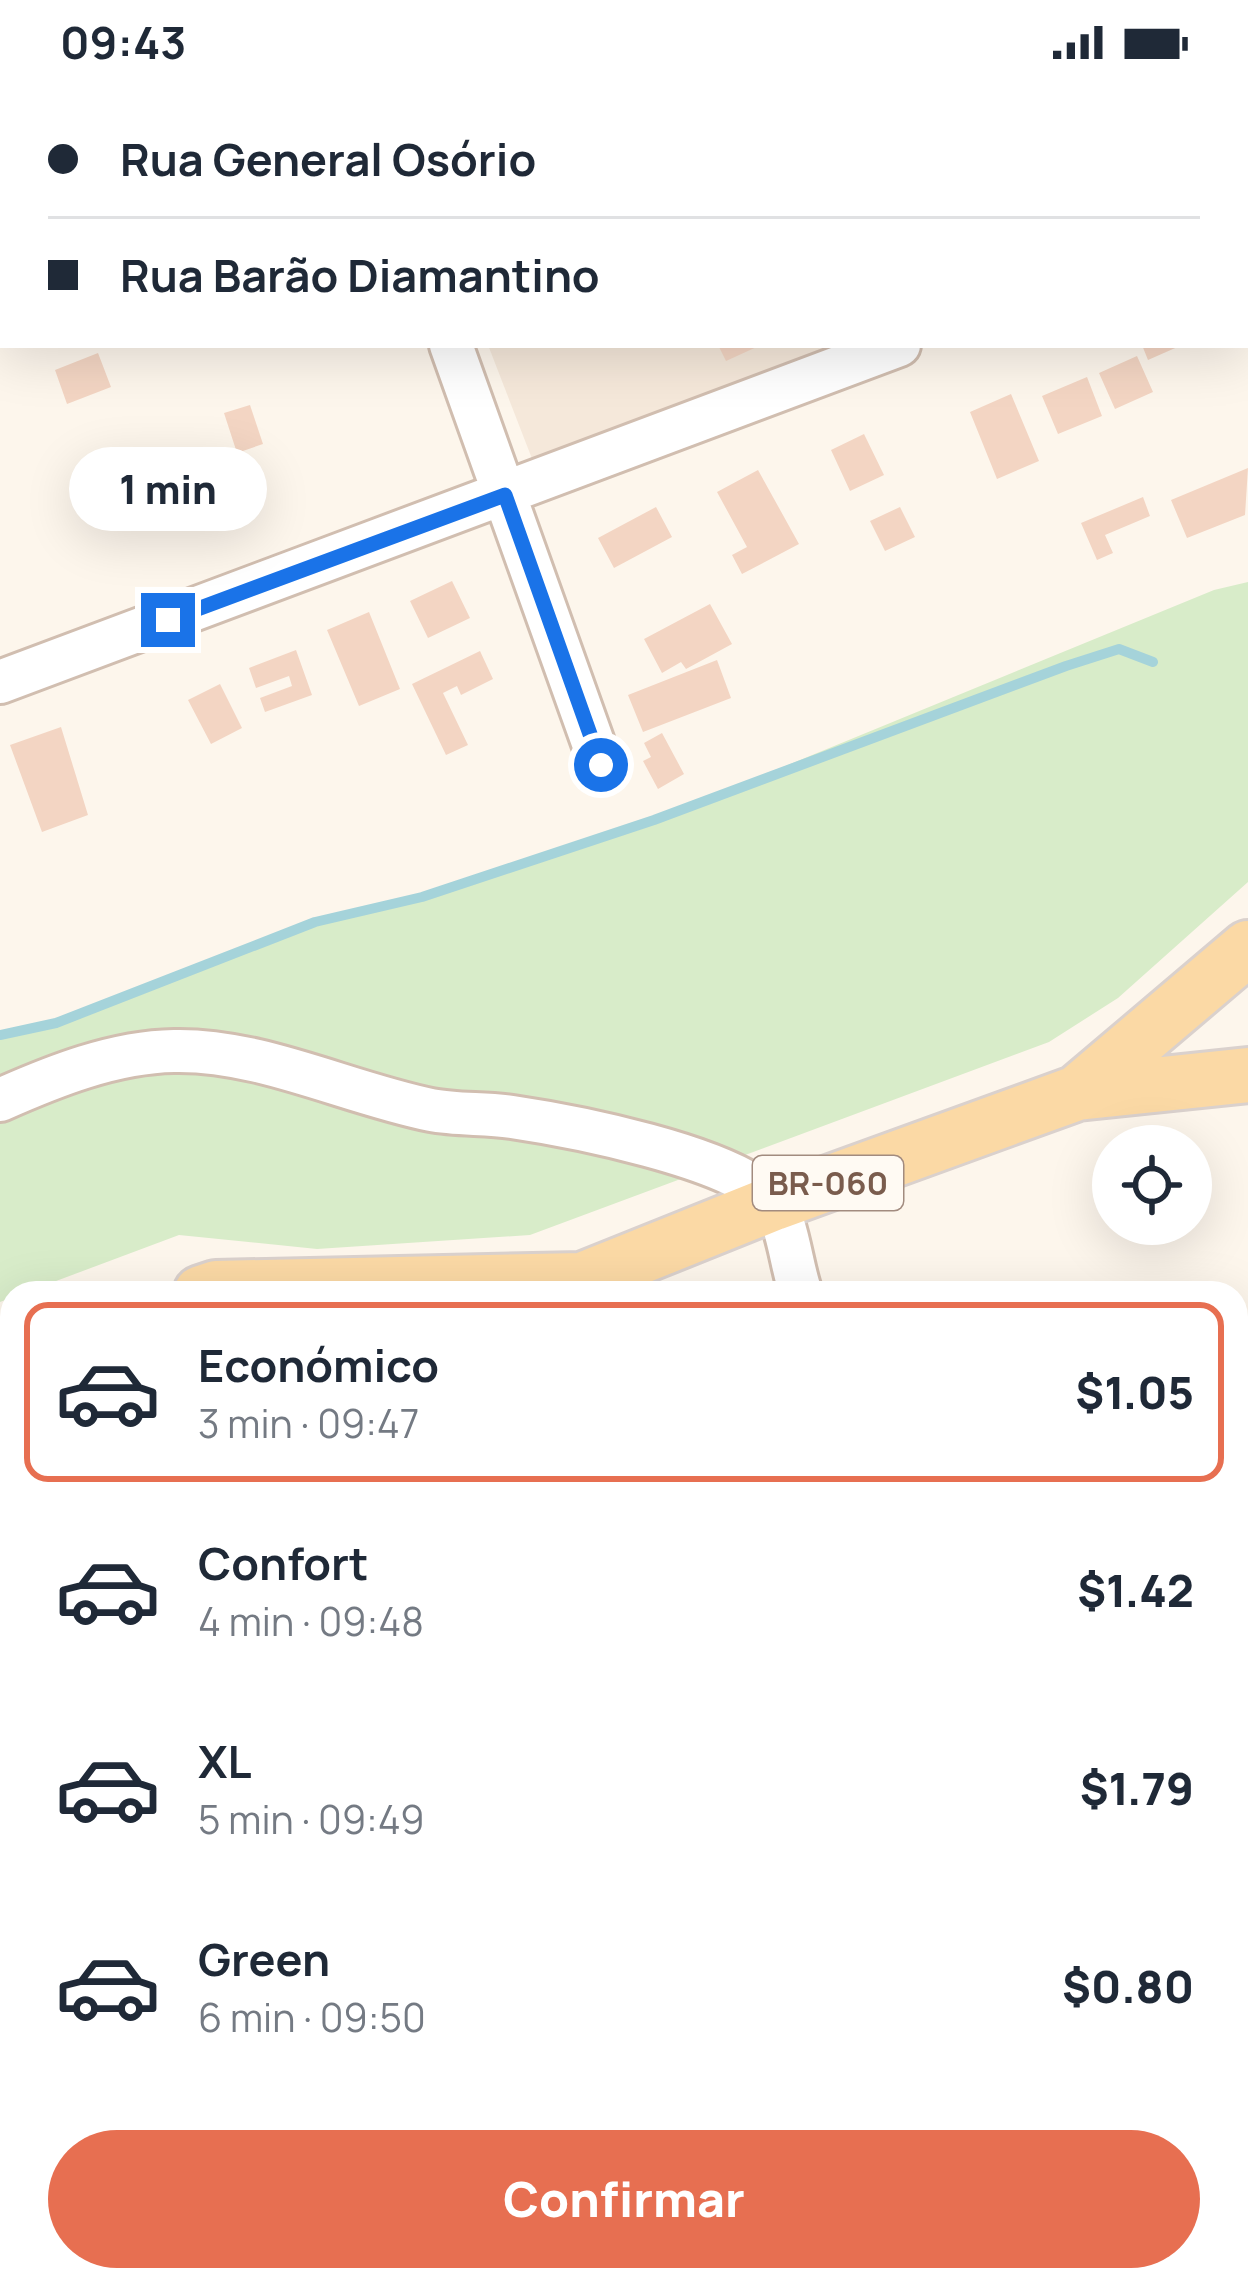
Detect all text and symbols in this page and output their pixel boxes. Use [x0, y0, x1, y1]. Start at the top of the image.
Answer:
text: 09:43 [60, 11, 187, 73]
text: Rua General Osório [120, 128, 536, 190]
text: Rua Barão Diamantino [120, 244, 599, 306]
callout: 1 min [69, 446, 267, 530]
text: 1 min [119, 462, 217, 516]
route end [141, 593, 195, 647]
route start [574, 738, 628, 792]
map controls [1092, 1125, 1212, 1245]
button: locate [1092, 1125, 1212, 1245]
road number: BR-060 [753, 1156, 903, 1210]
text: Económico [198, 1334, 439, 1396]
icon: car [54, 1338, 162, 1446]
text: $1.05 [1075, 1361, 1194, 1423]
text: 3 min · 09:47 [198, 1396, 419, 1450]
text: Confort [198, 1532, 369, 1594]
icon: car [54, 1536, 162, 1644]
text: $1.42 [1077, 1559, 1194, 1621]
text: 4 min · 09:48 [198, 1594, 424, 1648]
text: XL [198, 1730, 252, 1792]
icon: car [54, 1734, 162, 1842]
text: $1.79 [1080, 1757, 1194, 1819]
text: 5 min · 09:49 [198, 1792, 425, 1846]
text: Green [198, 1928, 330, 1990]
icon: car [54, 1932, 162, 2040]
text: $0.80 [1062, 1955, 1194, 2017]
text: 6 min · 09:50 [198, 1990, 426, 2044]
button: Confirmar [48, 2130, 1200, 2268]

